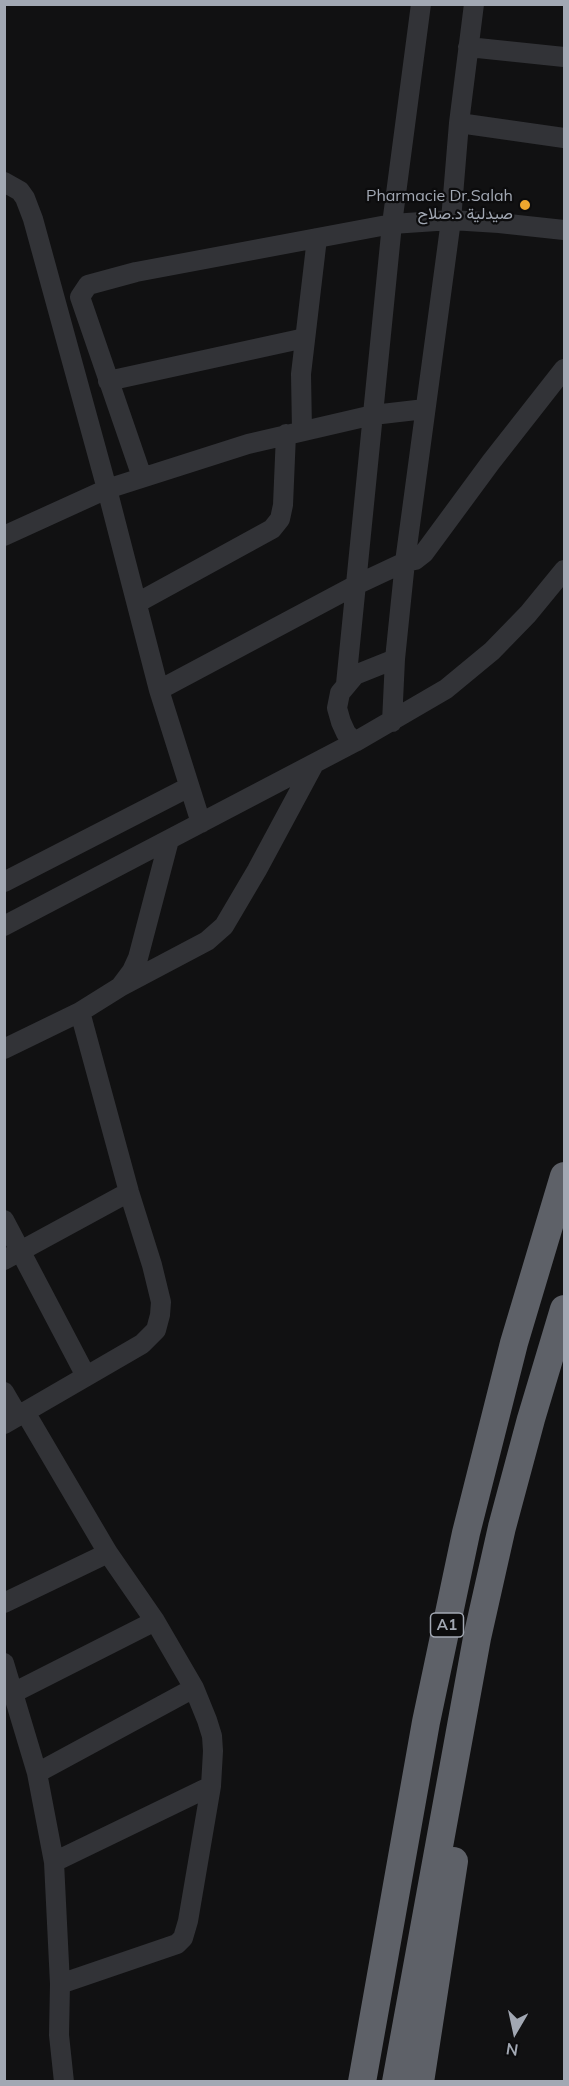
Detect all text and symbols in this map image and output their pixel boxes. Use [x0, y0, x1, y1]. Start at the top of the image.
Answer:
place label: Pharmacie Dr.Salah صيدلية د.صلاح [366, 186, 513, 224]
marker: Pharmacie Dr.Salah صيدلية د.صلاح [518, 198, 532, 212]
road number: A1 [430, 1613, 464, 1637]
north arrow [485, 2002, 545, 2062]
text: N [505, 2039, 520, 2061]

